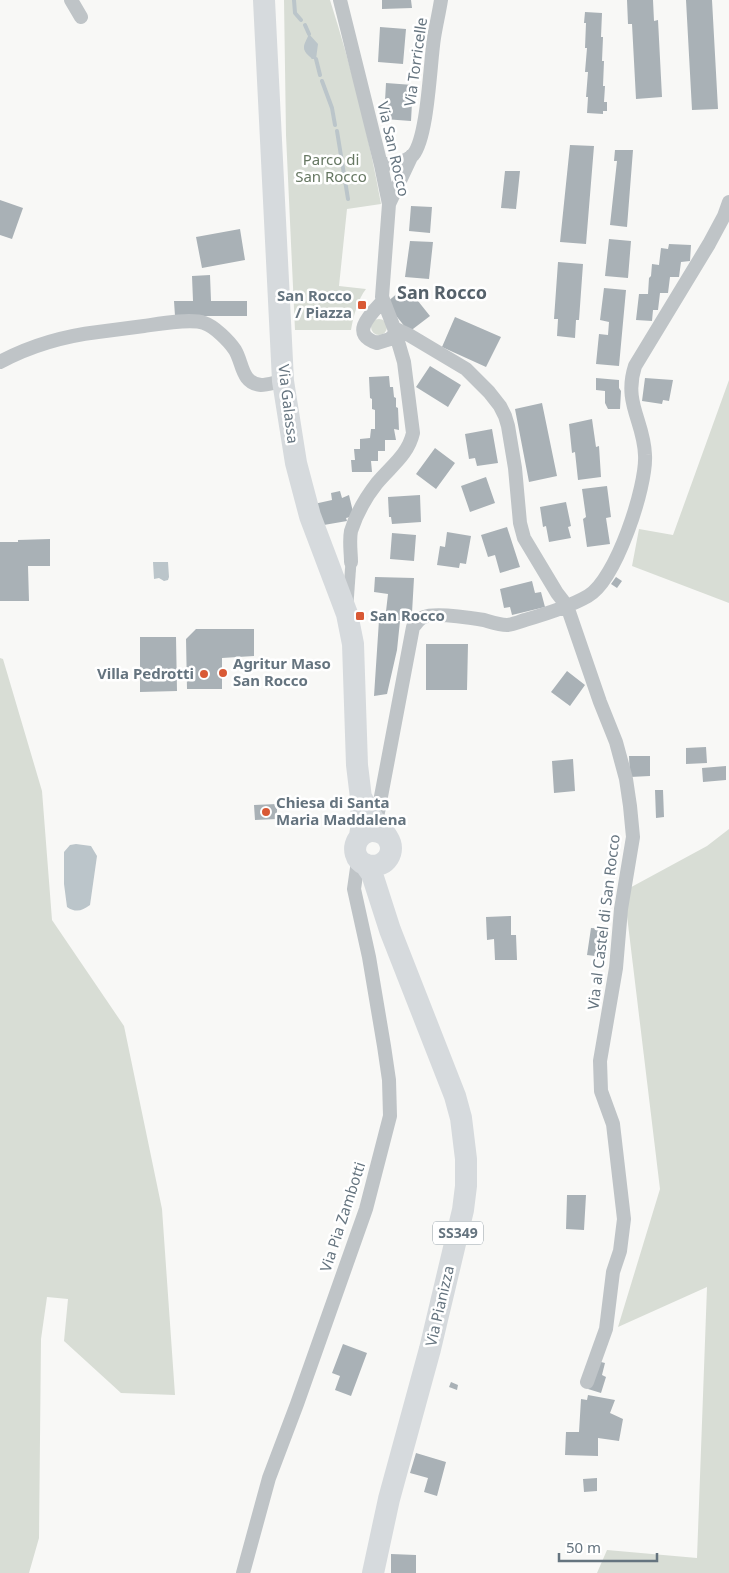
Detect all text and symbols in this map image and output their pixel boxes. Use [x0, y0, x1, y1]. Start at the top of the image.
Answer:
street label: Via Torricelle [399, 16, 431, 108]
street label: Via San Rocco [373, 99, 415, 198]
park label: Parco di San Rocco [295, 149, 367, 186]
district label: San Rocco [397, 280, 487, 304]
place label: San Rocco / Piazza [277, 285, 352, 322]
marker: San Rocco / Piazza [356, 299, 368, 311]
street label: Via Galassa [274, 363, 304, 445]
place label: San Rocco [370, 605, 445, 625]
marker: San Rocco [354, 610, 366, 622]
place label: Agritur Maso San Rocco [233, 653, 331, 690]
place label: Villa Pedrotti [97, 663, 194, 683]
marker: Agritur Maso San Rocco [217, 667, 229, 679]
marker: Villa Pedrotti [198, 668, 210, 680]
place label: Chiesa di Santa Maria Maddalena [276, 792, 406, 829]
marker: Chiesa di Santa Maria Maddalena [260, 806, 272, 818]
street label: Via al Castel di San Rocco [582, 833, 624, 1011]
street label: Via Pia Zambotti [315, 1159, 369, 1274]
road number: SS349 [433, 1222, 483, 1244]
street label: Via Pianizza [420, 1263, 458, 1348]
scale bar [559, 1530, 656, 1562]
text: 50 m [566, 1537, 601, 1557]

